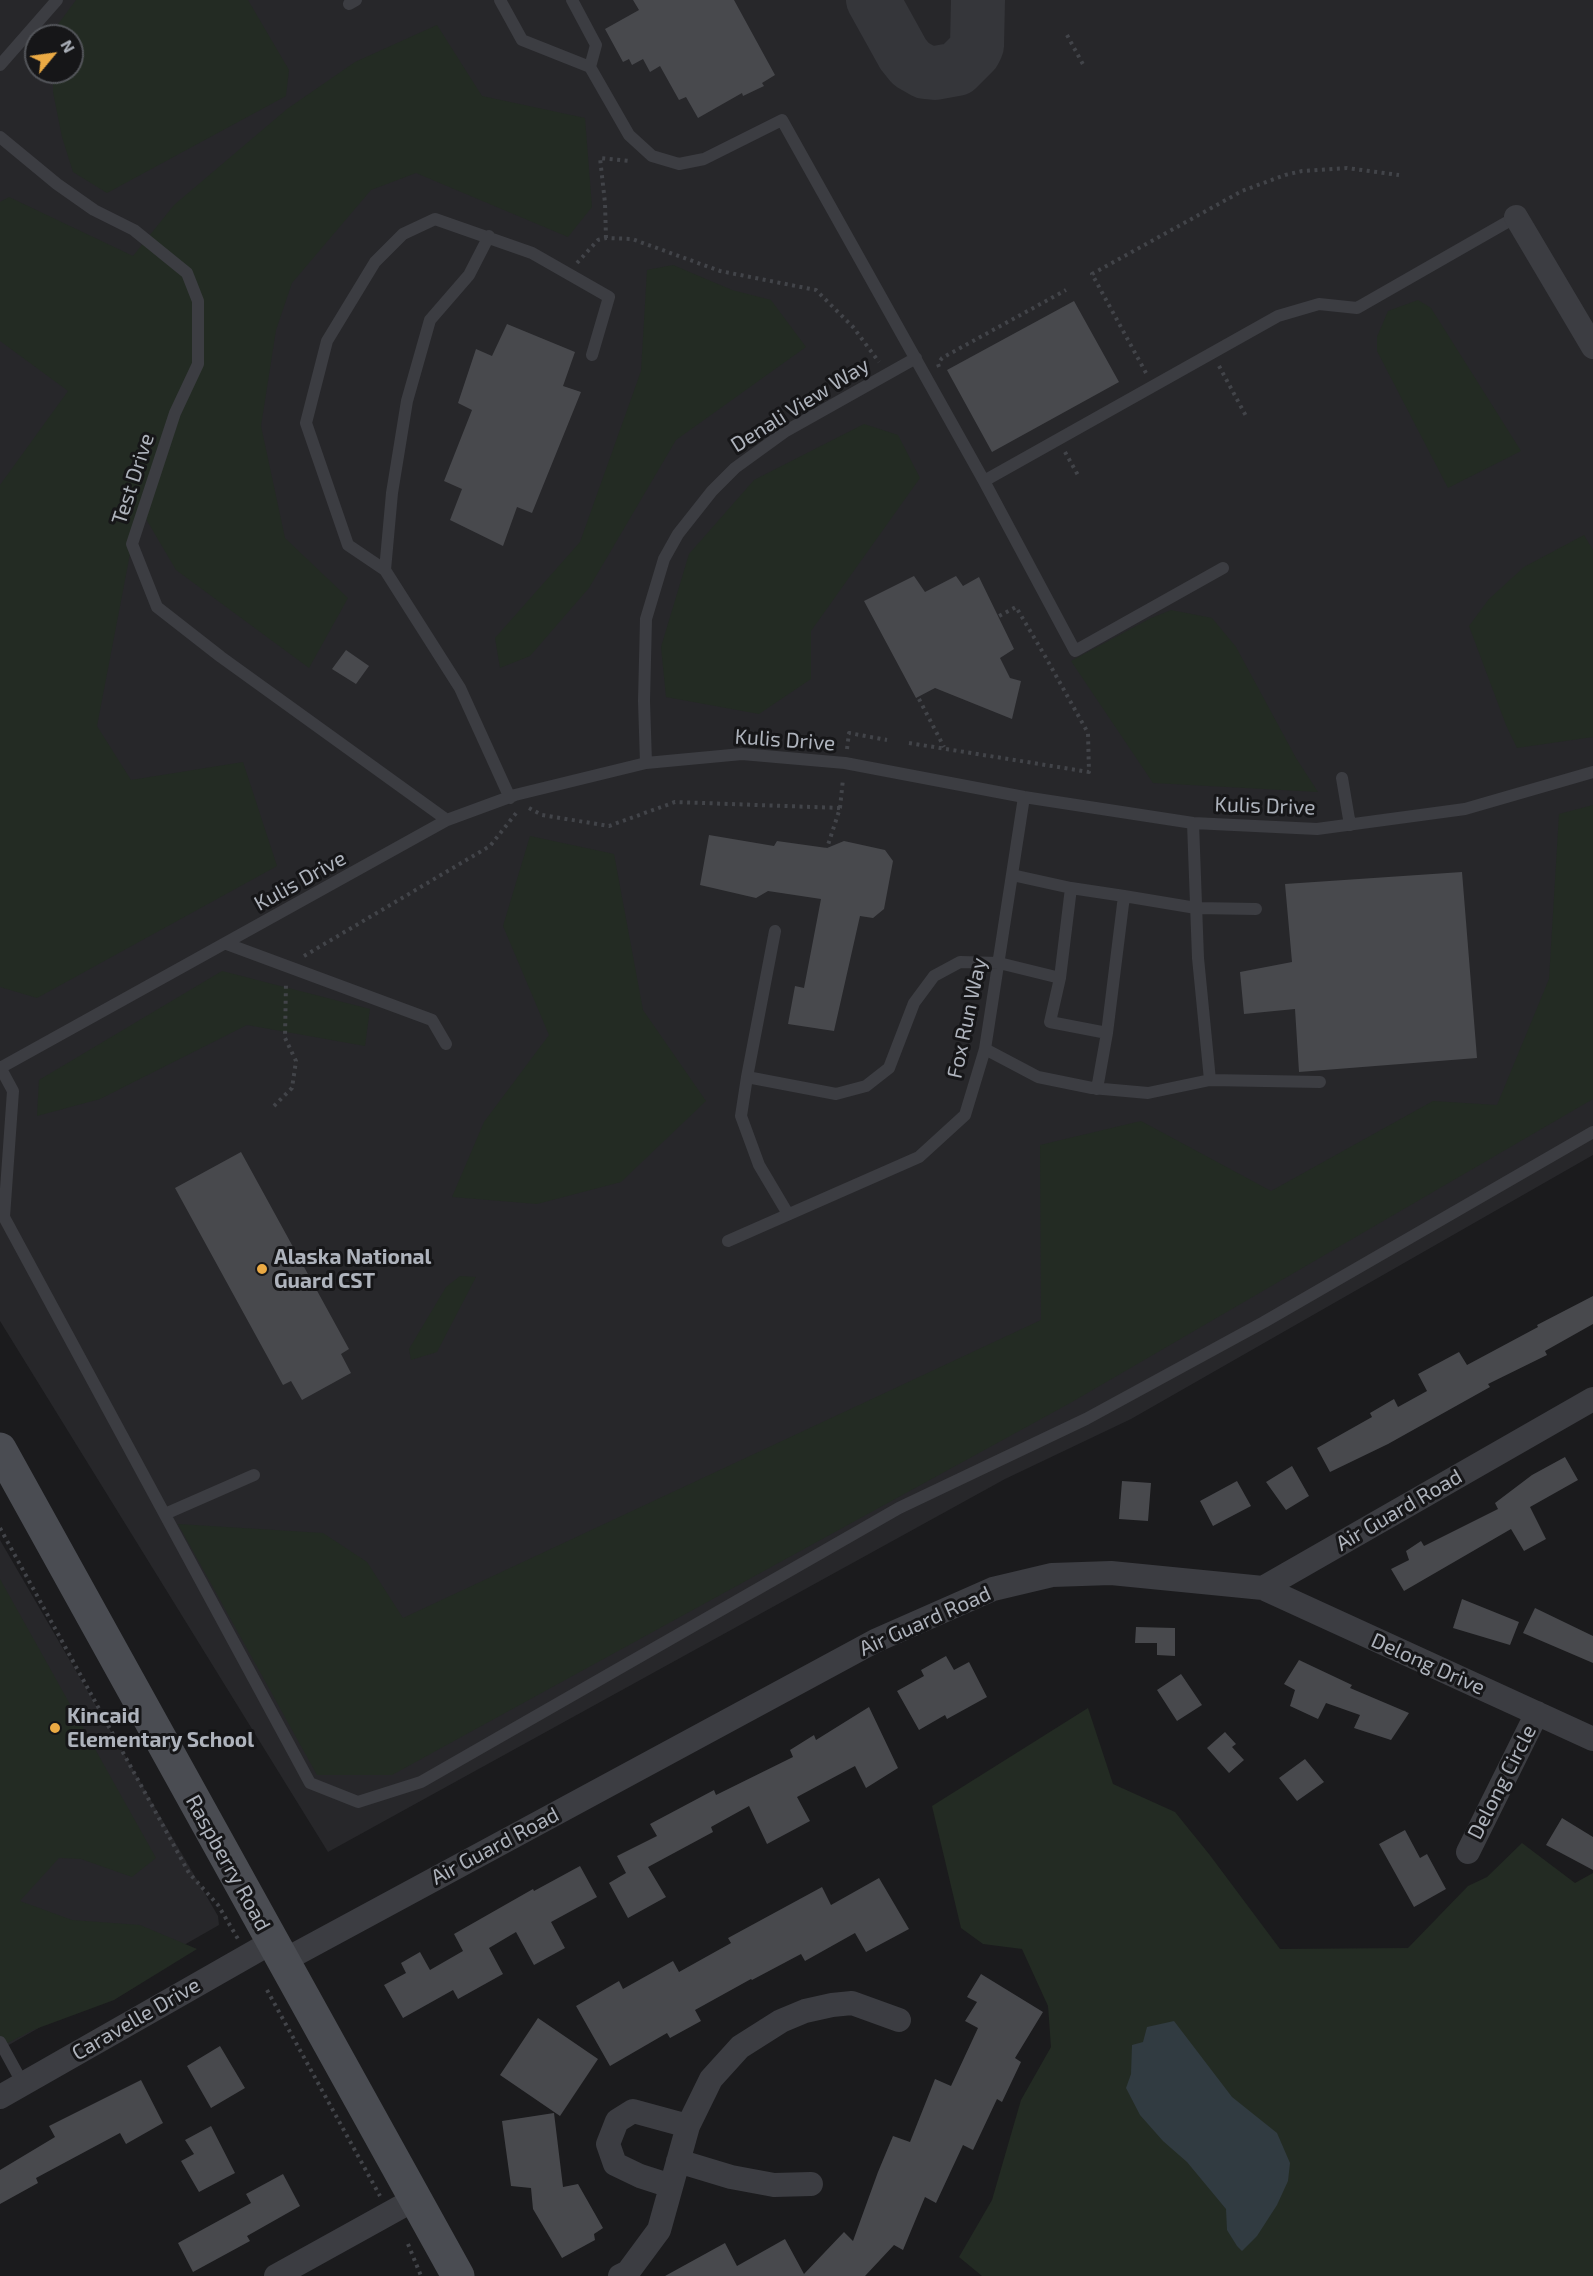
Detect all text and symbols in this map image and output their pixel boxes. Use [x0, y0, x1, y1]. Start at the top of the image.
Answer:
north arrow [24, 24, 84, 84]
text: N [57, 36, 80, 56]
street label: Denali View Way [726, 352, 874, 458]
street label: Test Drive [106, 430, 160, 528]
street label: Kulis Drive [734, 724, 836, 756]
street label: Kulis Drive [1214, 792, 1316, 820]
street label: Kulis Drive [250, 846, 350, 916]
street label: Fox Run Way [942, 955, 992, 1081]
place label: Alaska National Guard CST [274, 1244, 431, 1294]
marker: Alaska National Guard CST [255, 1262, 269, 1276]
street label: Air Guard Road [1331, 1464, 1467, 1556]
street label: Air Guard Road [855, 1581, 995, 1661]
street label: Delong Drive [1367, 1628, 1489, 1700]
place label: Kincaid Elementary School [67, 1703, 254, 1753]
marker: Kincaid Elementary School [48, 1721, 62, 1735]
street label: Delong Circle [1462, 1721, 1542, 1843]
street label: Raspberry Road [180, 1791, 276, 1935]
street label: Air Guard Road [427, 1802, 563, 1890]
street label: Caravelle Drive [67, 1972, 205, 2066]

